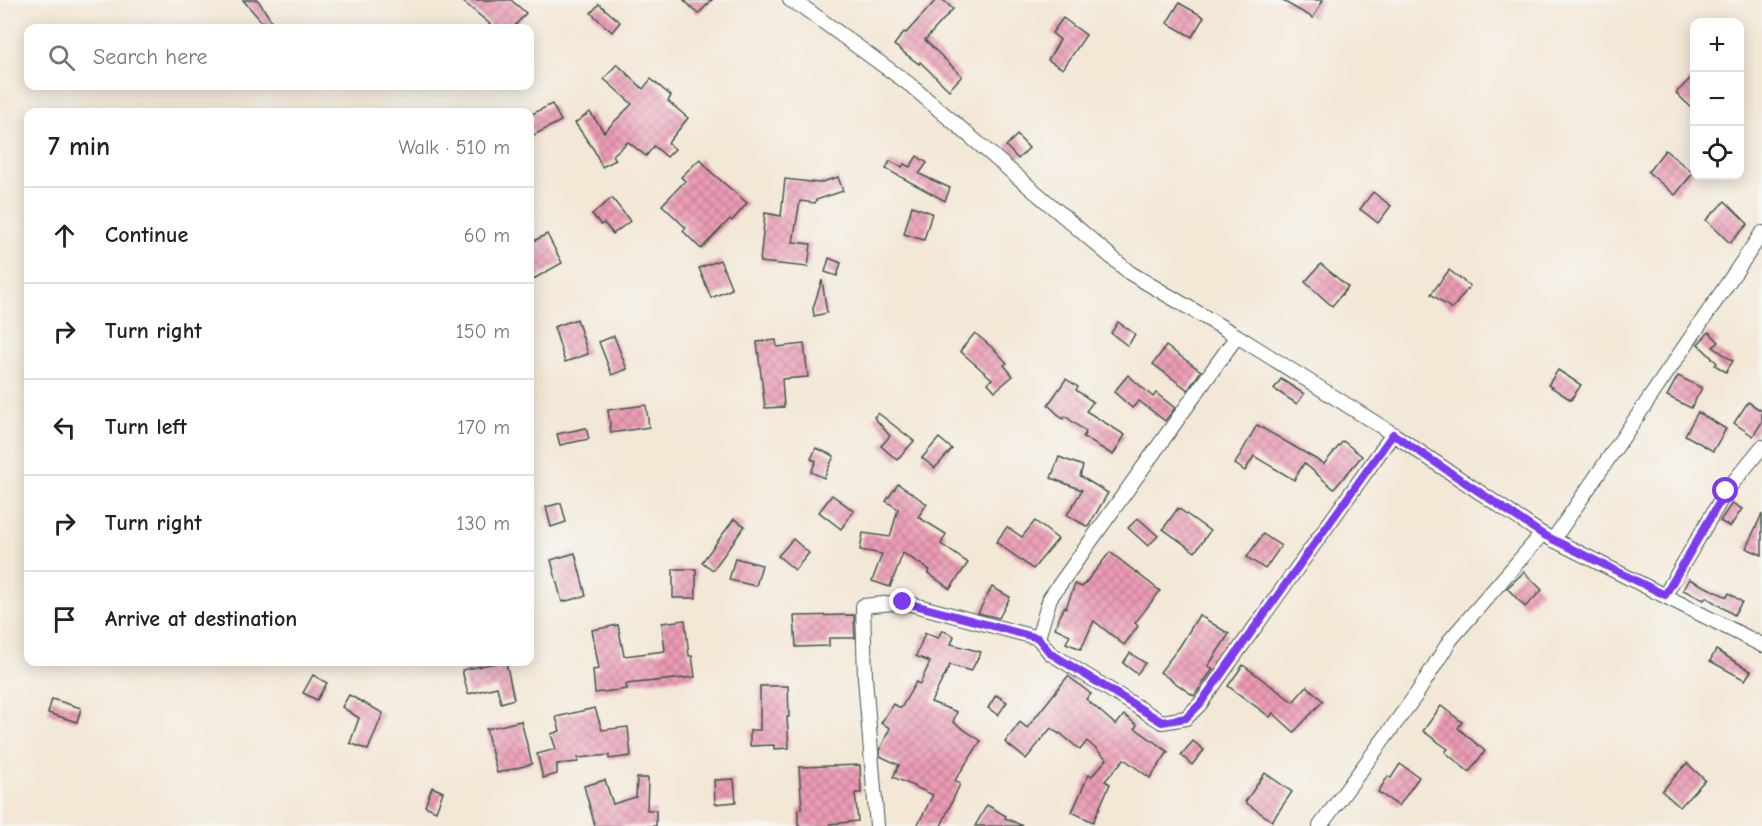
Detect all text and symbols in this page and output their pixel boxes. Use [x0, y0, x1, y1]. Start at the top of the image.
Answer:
map controls [1690, 18, 1744, 180]
button: + [1690, 18, 1744, 72]
search box [24, 24, 534, 90]
icon: search [45, 41, 78, 74]
text: Search here [93, 44, 208, 70]
button: − [1690, 72, 1744, 126]
button: locate [1690, 126, 1744, 180]
text: 7 min [48, 132, 110, 162]
text: Walk · 510 m [399, 136, 510, 159]
icon: ahead [48, 219, 81, 252]
text: Continue [105, 222, 188, 248]
text: 60 m [464, 224, 510, 247]
icon: right [48, 315, 81, 348]
text: Turn right [105, 318, 202, 344]
text: 150 m [456, 320, 510, 343]
icon: left [48, 411, 81, 444]
text: Turn left [105, 414, 187, 440]
text: 170 m [457, 416, 510, 439]
route start [1712, 477, 1738, 503]
icon: right [48, 507, 81, 540]
text: Turn right [105, 510, 202, 536]
text: 130 m [457, 512, 510, 535]
route end [889, 588, 915, 614]
icon: arrive [48, 603, 81, 636]
text: Arrive at destination [105, 606, 297, 632]

